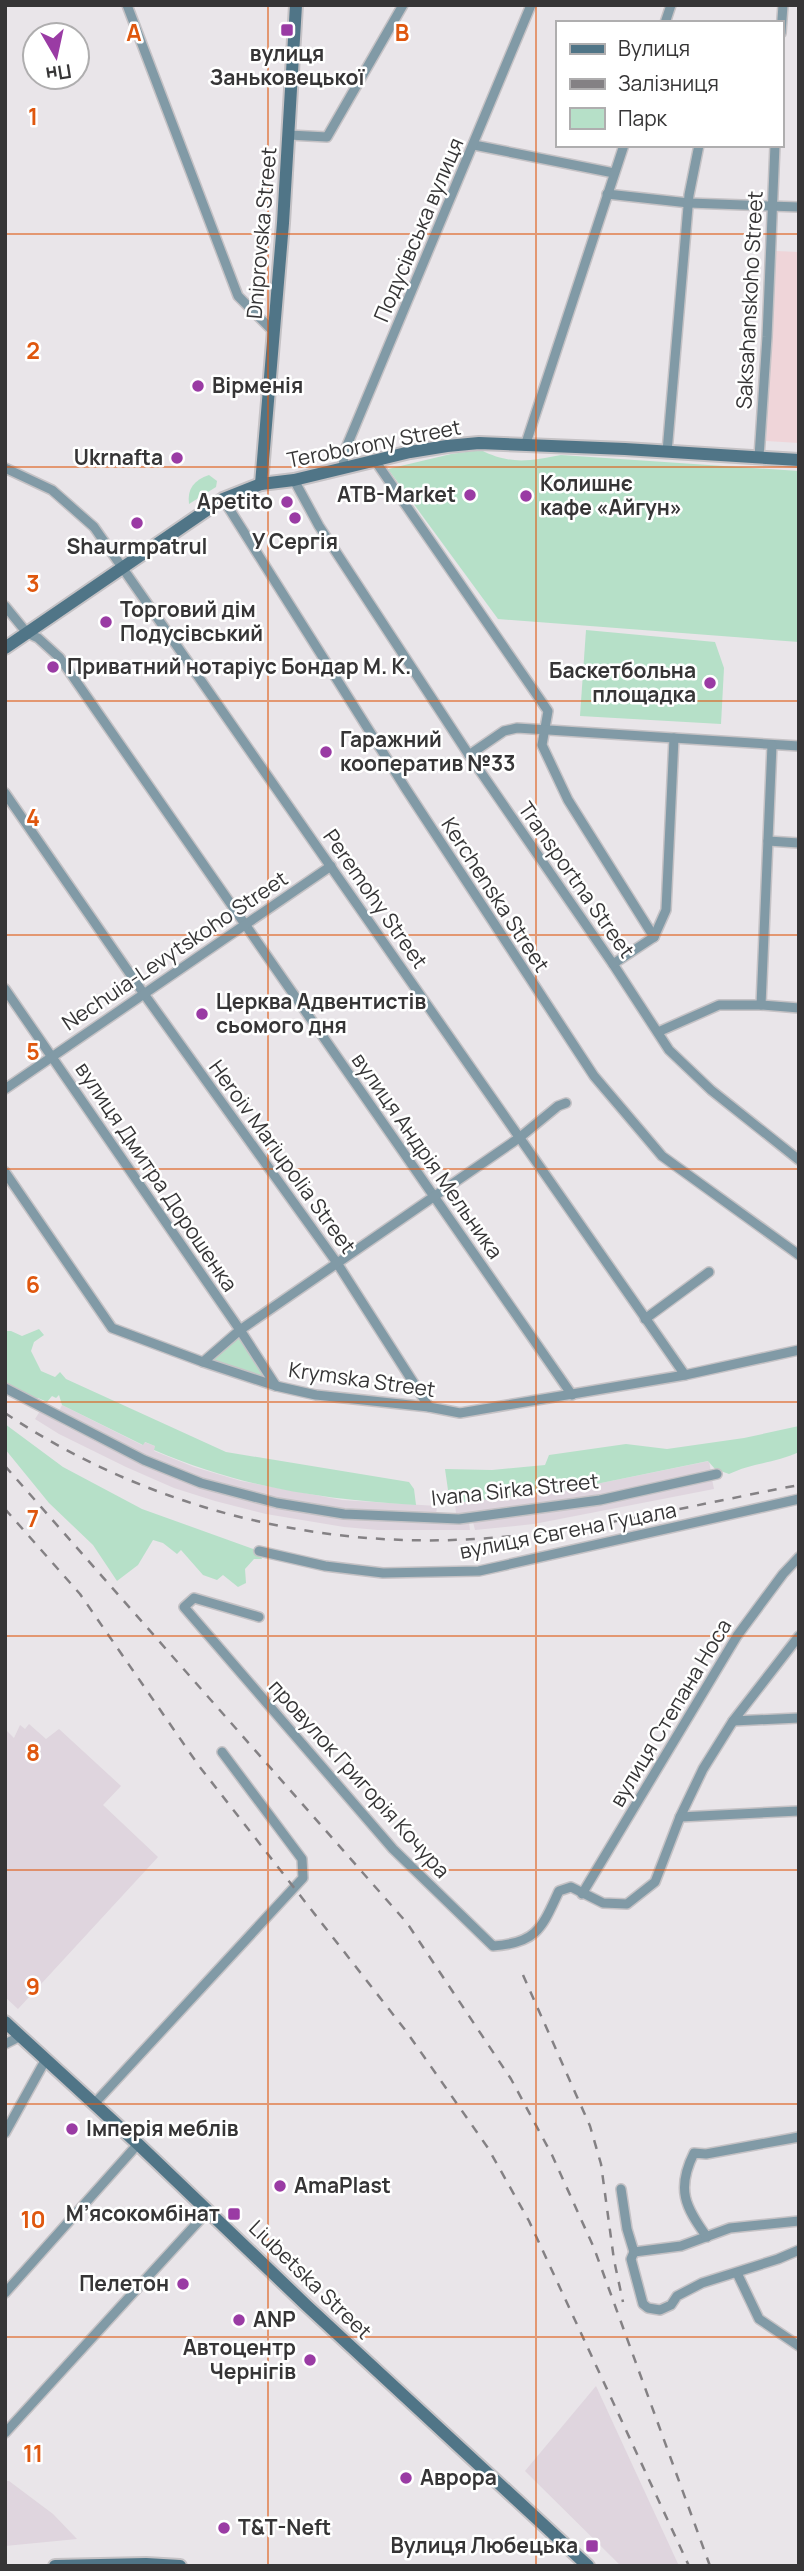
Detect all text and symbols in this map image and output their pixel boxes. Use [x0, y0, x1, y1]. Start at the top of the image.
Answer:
text: A [126, 16, 142, 48]
text: B [395, 16, 409, 48]
north arrow [21, 21, 91, 91]
legend [556, 21, 783, 147]
marker: вулиця Заньковецької [279, 22, 295, 38]
text: Вулиця [618, 34, 690, 62]
place label: вулиця Заньковецької [210, 39, 366, 91]
text: Пн [44, 58, 73, 88]
text: Залізниця [618, 69, 719, 97]
text: 1 [28, 100, 38, 132]
text: Парк [618, 104, 668, 132]
street label: Подусівська вулиця [367, 133, 470, 326]
street label: Dniprovska Street [240, 146, 282, 320]
street label: Saksahanskoho Street [729, 190, 769, 410]
text: 2 [26, 334, 40, 366]
place label: Вірменія [212, 371, 303, 399]
marker: Вірменія [190, 378, 206, 394]
street label: Teroborony Street [284, 412, 463, 474]
place label: Ukrnafta [74, 443, 163, 471]
marker: Ukrnafta [169, 450, 185, 466]
place label: Колишнє кафе «Айгун» [540, 469, 682, 521]
place label: ATB-Market [337, 480, 456, 508]
place label: Apetito [197, 487, 273, 515]
marker: ATB-Market [462, 487, 478, 503]
marker: Колишнє кафе «Айгун» [518, 488, 534, 504]
marker: Apetito [279, 494, 295, 510]
marker: У Сергія [287, 510, 303, 526]
marker: Shaurmpatrul [129, 515, 145, 531]
place label: У Сергія [252, 527, 338, 555]
place label: Shaurmpatrul [67, 532, 207, 560]
text: 3 [26, 567, 40, 599]
place label: Торговий дім Подусівський [120, 595, 263, 647]
marker: Торговий дім Подусівський [98, 614, 114, 630]
place label: Приватний нотаріус Бондар М. К. [67, 652, 411, 680]
place label: Баскетбольна площадка [549, 656, 696, 708]
marker: Приватний нотаріус Бондар М. К. [45, 659, 61, 675]
marker: Баскетбольна площадка [702, 675, 718, 691]
place label: Гаражний кооператив №33 [340, 725, 516, 777]
marker: Гаражний кооператив №33 [318, 744, 334, 760]
street label: Transportna Street [512, 796, 641, 963]
text: 4 [26, 801, 40, 833]
street label: Kerchenska Street [435, 812, 556, 977]
street label: Peremohy Street [317, 823, 434, 974]
street label: Nechuia-Levytskoho Street [56, 864, 293, 1036]
place label: Церква Адвентистів сьомого дня [216, 987, 426, 1039]
marker: Церква Адвентистів сьомого дня [194, 1006, 210, 1022]
text: 5 [26, 1035, 40, 1067]
street label: вулиця Андрія Мельника [346, 1047, 510, 1264]
street label: Heroiv Mariupolia Street [203, 1054, 363, 1259]
street label: вулиця Дмитра Дорошенка [69, 1056, 244, 1297]
text: 6 [26, 1268, 40, 1300]
street label: Krymska Street [287, 1355, 437, 1403]
street label: Ivana Sirka Street [430, 1466, 600, 1512]
street label: вулиця Євгена Гуцала [457, 1495, 679, 1565]
text: 7 [27, 1502, 39, 1534]
street label: вулиця Степана Носа [603, 1613, 737, 1812]
street label: провулок Григорія Кочура [263, 1673, 456, 1884]
text: 8 [26, 1736, 40, 1768]
text: 9 [26, 1970, 40, 2002]
place label: Імперія меблів [86, 2114, 239, 2142]
marker: Імперія меблів [64, 2121, 80, 2137]
place label: AmaPlast [294, 2171, 391, 2199]
marker: AmaPlast [272, 2178, 288, 2194]
place label: М’ясокомбінат [66, 2199, 220, 2227]
text: 10 [20, 2203, 46, 2235]
marker: М’ясокомбінат [226, 2206, 242, 2222]
street label: Liubetska Street [243, 2214, 378, 2345]
place label: Пелетон [79, 2269, 169, 2297]
marker: Пелетон [175, 2276, 191, 2292]
place label: ANP [253, 2305, 296, 2333]
marker: ANP [231, 2312, 247, 2328]
place label: Автоцентр Чернігів [183, 2333, 296, 2385]
marker: Автоцентр Чернігів [302, 2352, 318, 2368]
text: 11 [23, 2437, 43, 2469]
place label: Аврора [420, 2463, 497, 2491]
marker: Аврора [398, 2470, 414, 2486]
place label: T&T-Neft [238, 2513, 331, 2541]
marker: T&T-Neft [216, 2520, 232, 2536]
place label: Вулиця Любецька [391, 2531, 578, 2559]
marker: Вулиця Любецька [584, 2538, 600, 2554]

